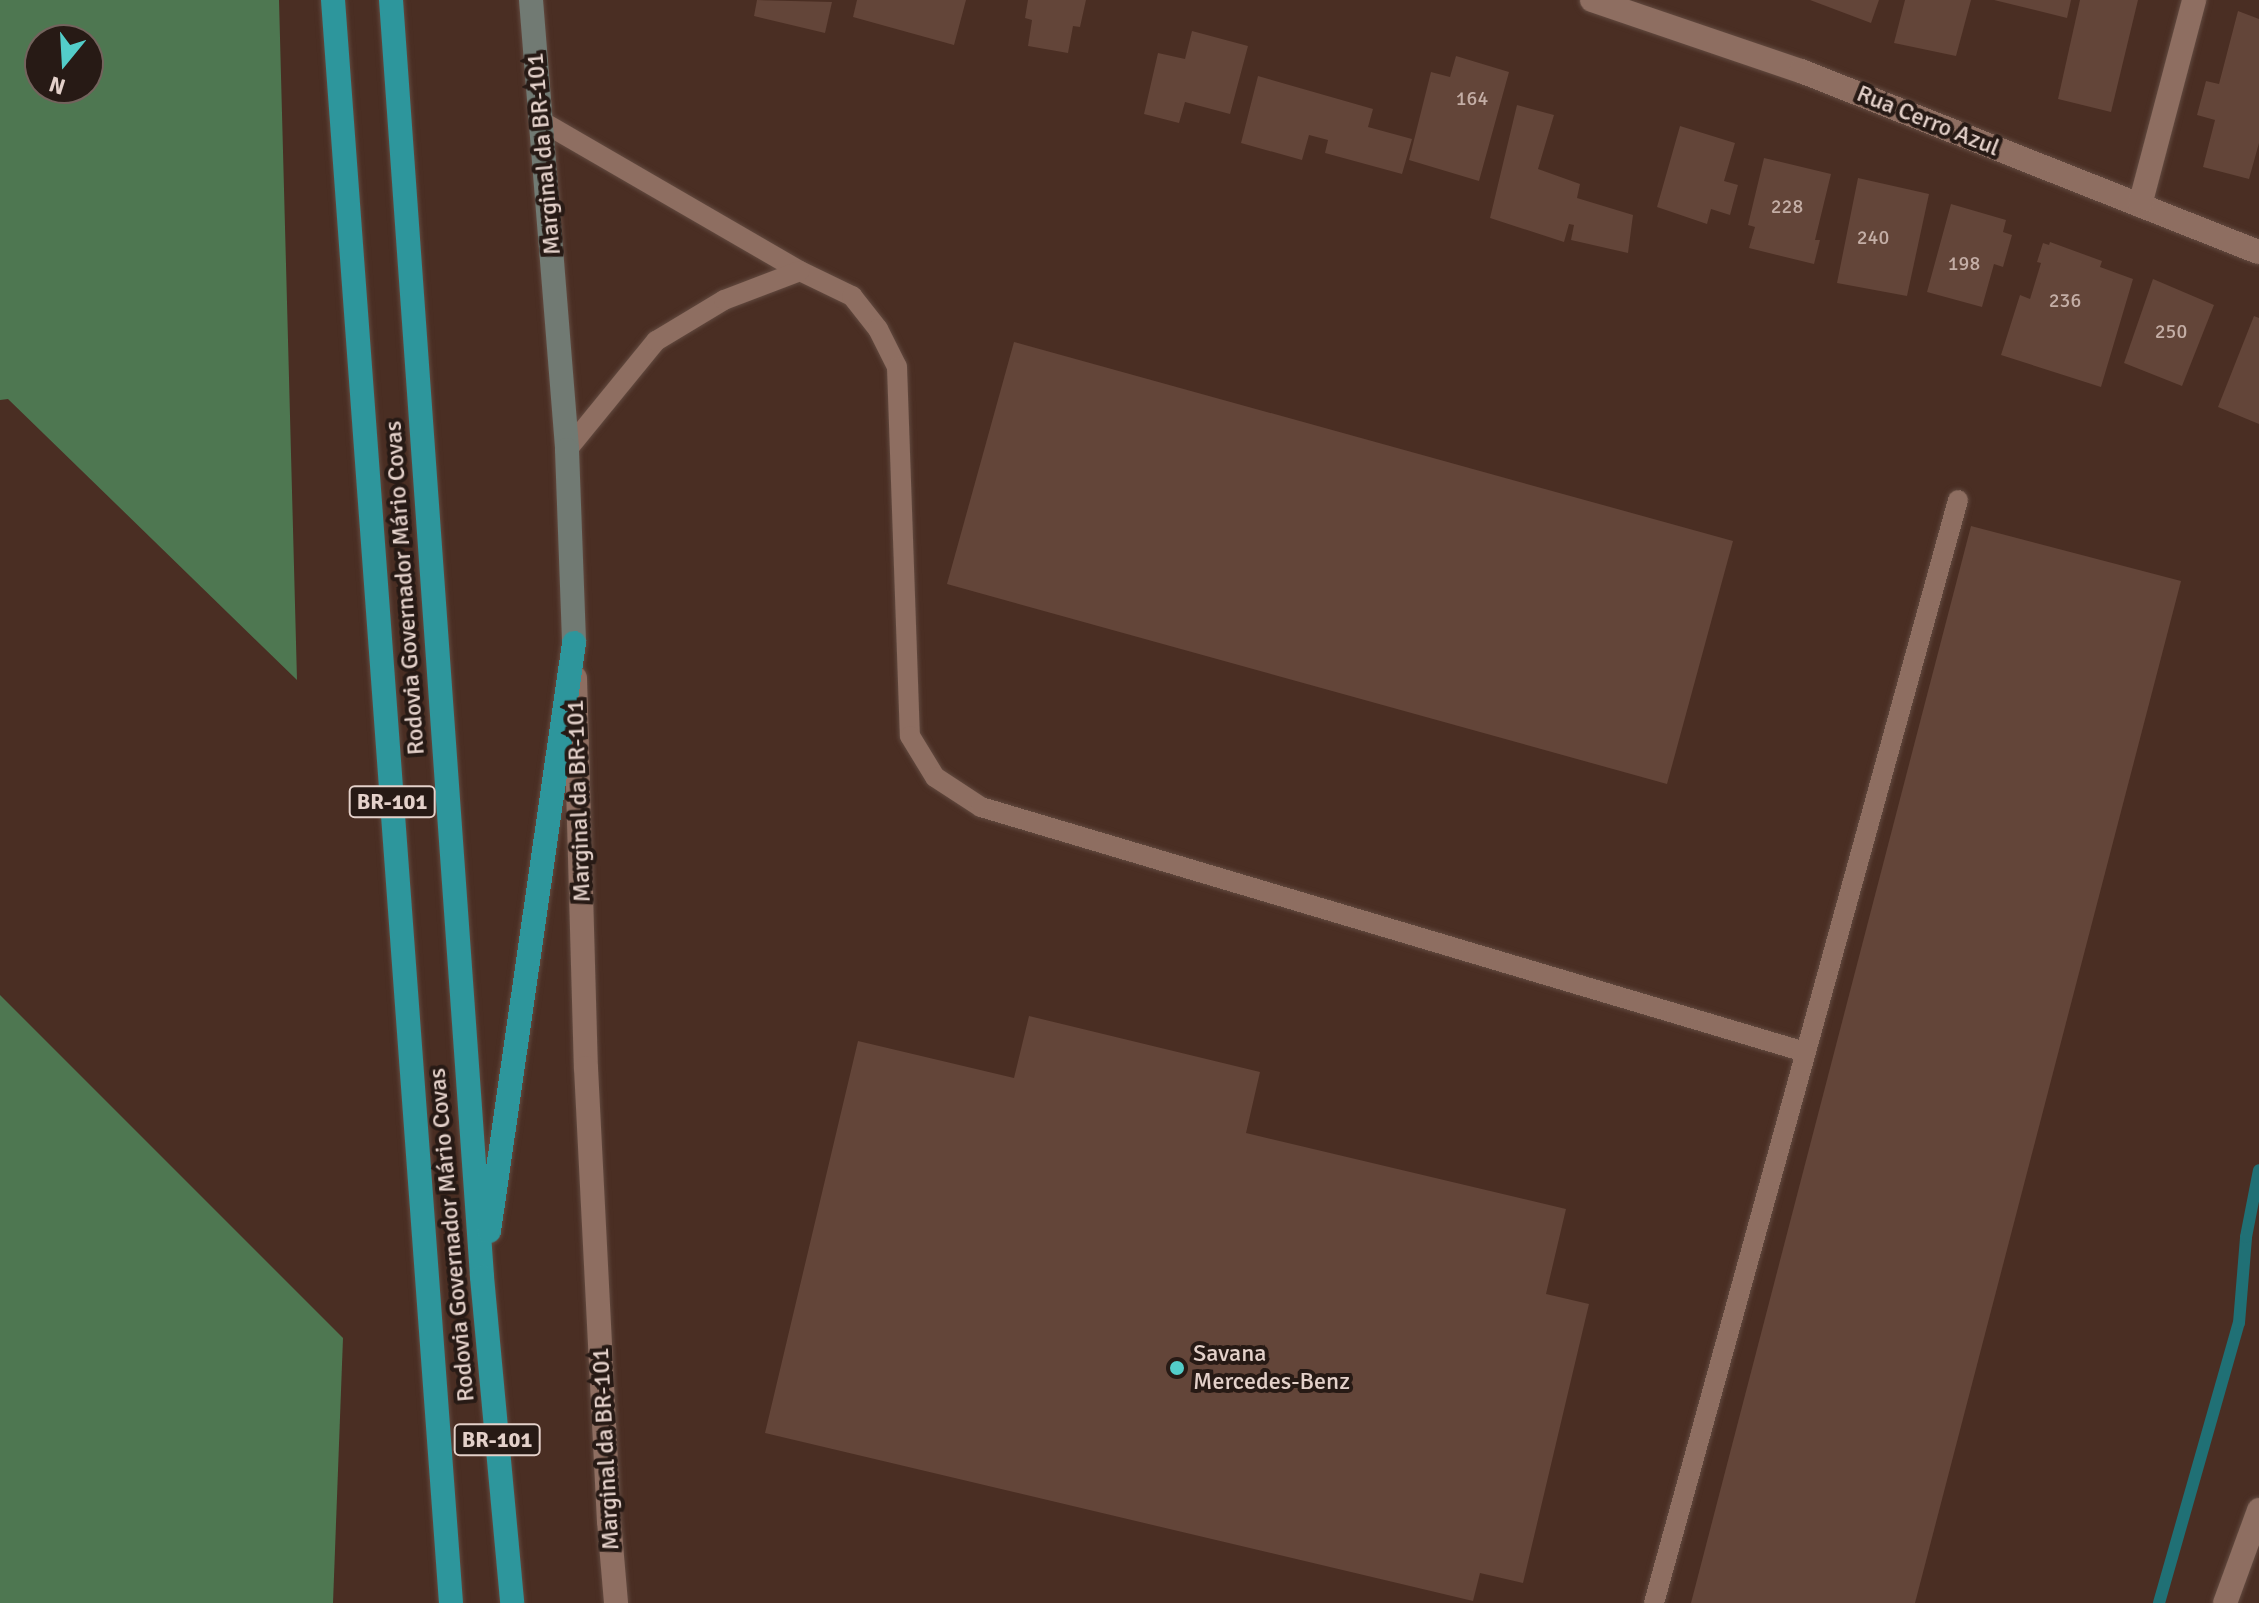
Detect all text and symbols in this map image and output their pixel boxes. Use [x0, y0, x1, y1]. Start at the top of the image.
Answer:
north arrow [24, 24, 104, 104]
street label: Marginal da BR-101 [521, 52, 567, 256]
text: N [46, 70, 69, 101]
street label: Rua Cerro Azul [1852, 79, 2004, 163]
house number: 164 [1456, 86, 1488, 110]
house number: 228 [1771, 194, 1803, 218]
house number: 240 [1857, 225, 1889, 249]
house number: 198 [1948, 251, 1980, 275]
house number: 236 [2049, 288, 2081, 312]
house number: 250 [2155, 319, 2187, 343]
street label: Rodovia Governador Mário Covas [379, 420, 431, 756]
street label: Marginal da BR-101 [561, 699, 597, 903]
road number: BR-101 [348, 784, 436, 820]
street label: Rodovia Governador Mário Covas [423, 1067, 481, 1403]
place label: Savana Mercedes-Benz [1193, 1340, 1350, 1396]
street label: Marginal da BR-101 [586, 1347, 626, 1551]
marker: Savana Mercedes-Benz [1168, 1359, 1186, 1377]
road number: BR-101 [453, 1422, 541, 1458]

